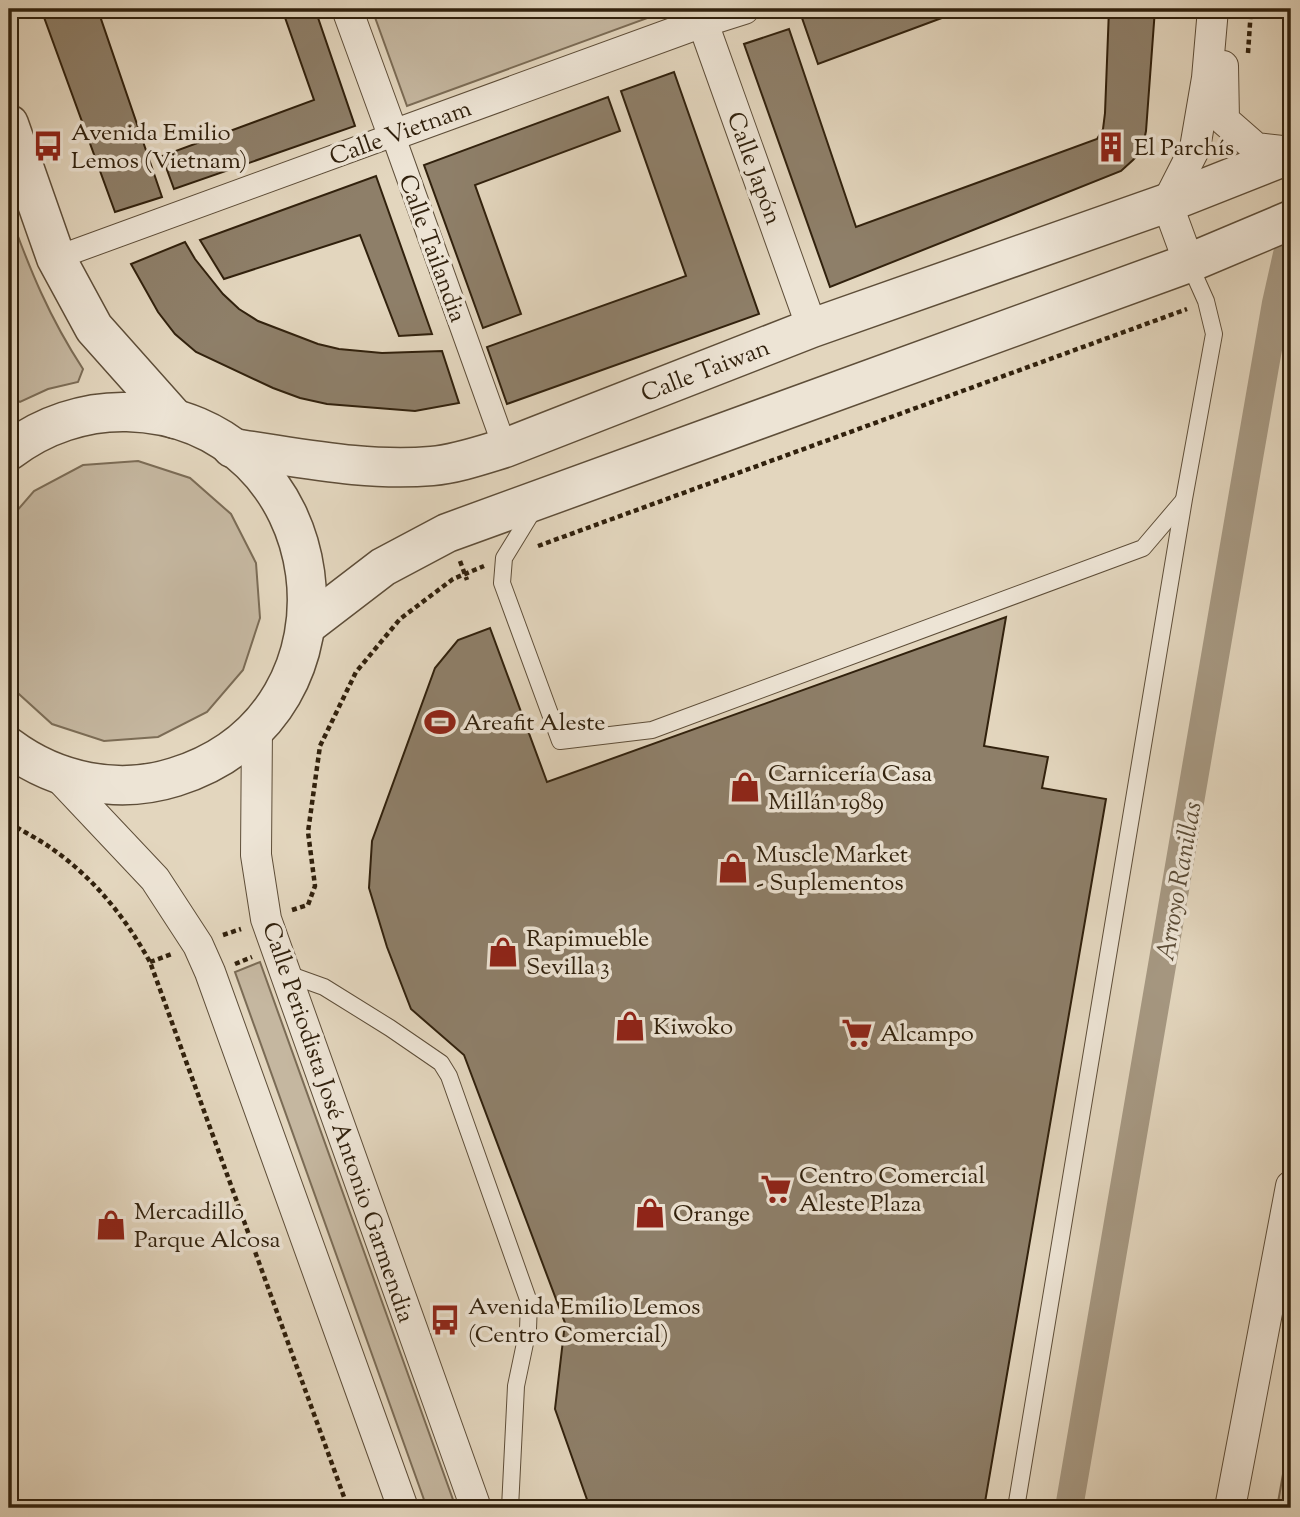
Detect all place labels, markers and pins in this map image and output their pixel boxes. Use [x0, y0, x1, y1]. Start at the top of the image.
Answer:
place label: Avenida Emilio Lemos (Vietnam) [71, 117, 247, 179]
bus stop icon: Avenida Emilio Lemos (Vietnam) [31, 129, 65, 163]
building icon: El Parchís [1094, 130, 1128, 164]
place label: El Parchís [1134, 132, 1234, 166]
sports icon: Areafit Aleste [423, 705, 457, 739]
place label: Areafit Aleste [463, 707, 606, 741]
place label: Carnicería Casa Millán 1989 [768, 758, 932, 820]
shop icon: Carnicería Casa Millán 1989 [728, 770, 762, 804]
place label: Muscle Market - Suplementos [756, 839, 908, 901]
shop icon: Muscle Market - Suplementos [716, 851, 750, 885]
place label: Rapimueble Sevilla 3 [526, 923, 649, 985]
shop icon: Rapimueble Sevilla 3 [486, 935, 520, 969]
shop icon: Kiwoko [613, 1009, 647, 1043]
place label: Kiwoko [653, 1011, 733, 1045]
supermarket icon: Alcampo [840, 1016, 874, 1050]
place label: Alcampo [880, 1018, 974, 1052]
place label: Centro Comercial Aleste Plaza [799, 1160, 986, 1222]
supermarket icon: Centro Comercial Aleste Plaza [759, 1172, 793, 1206]
place label: Mercadillo Parque Alcosa [134, 1196, 281, 1258]
shop icon: Orange [633, 1196, 667, 1230]
place label: Orange [673, 1198, 750, 1232]
shop icon: Mercadillo Parque Alcosa [94, 1208, 128, 1242]
place label: Avenida Emilio Lemos (Centro Comercial) [468, 1291, 700, 1353]
bus stop icon: Avenida Emilio Lemos (Centro Comercial) [428, 1303, 462, 1337]

